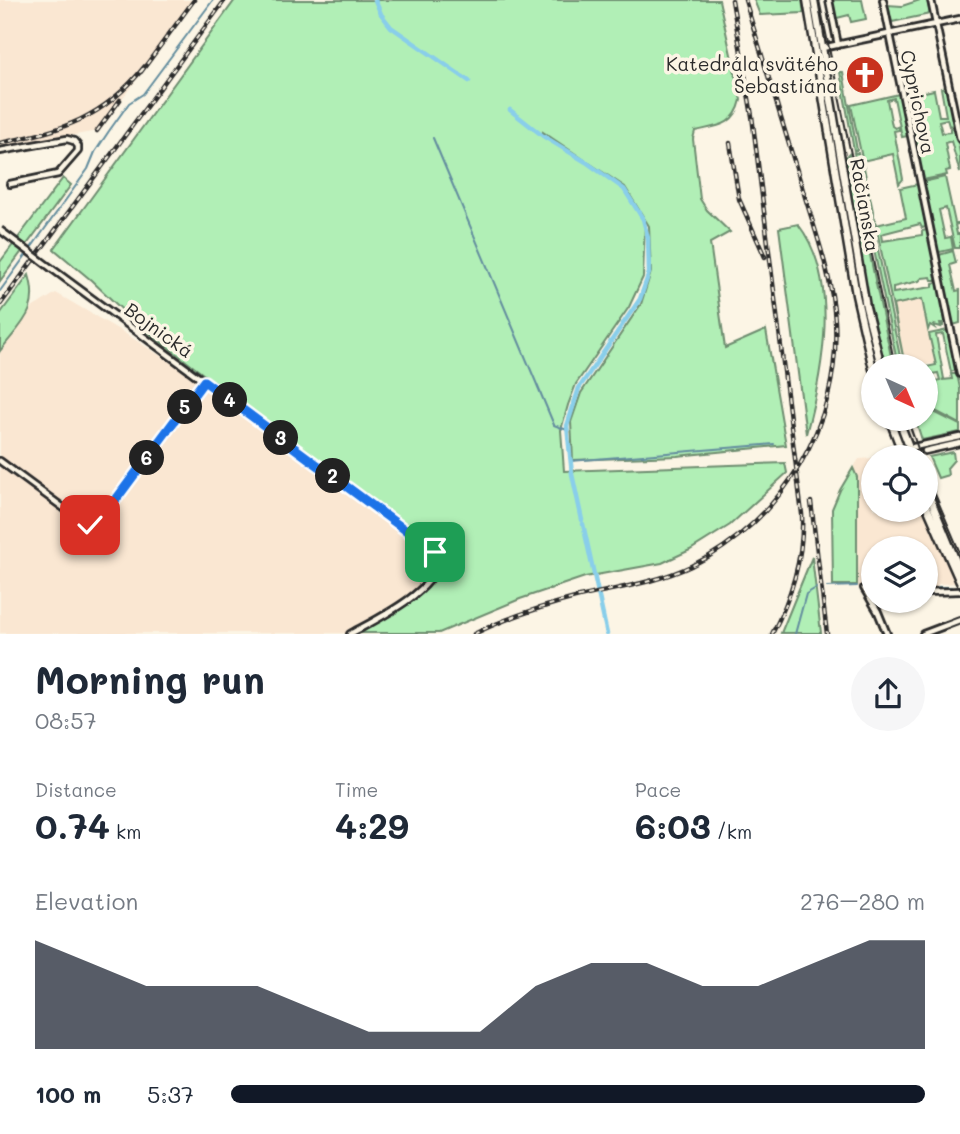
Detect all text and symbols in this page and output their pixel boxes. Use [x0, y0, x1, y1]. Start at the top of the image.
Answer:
street label: Cyprichova [895, 48, 942, 156]
place label: Katedrála svätého Šebastiána [666, 51, 838, 98]
church icon: Katedrála svätého Šebastiána [844, 54, 886, 96]
street label: Račianska [845, 156, 886, 254]
street label: Bojnická [120, 296, 199, 363]
north arrow [861, 354, 938, 430]
map controls [861, 354, 938, 613]
pin: 4 [212, 382, 247, 418]
text: 4 [223, 387, 236, 412]
pin: 5 [168, 390, 202, 424]
text: 5 [179, 394, 190, 419]
pin: 3 [264, 420, 298, 456]
text: 3 [275, 425, 286, 450]
pin: 6 [130, 440, 164, 476]
text: 6 [141, 445, 152, 470]
button: locate [861, 445, 938, 522]
pin: 2 [316, 458, 350, 494]
text: 2 [327, 463, 338, 488]
pin [60, 495, 120, 555]
icon: check [71, 506, 109, 544]
pin [405, 522, 465, 582]
icon: arrive [416, 533, 454, 571]
button: layers [861, 536, 938, 613]
text: Morning run [35, 654, 265, 704]
button: share [851, 657, 925, 731]
text: 08:57 [35, 705, 96, 735]
text: Distance [35, 777, 117, 802]
text: Time [335, 777, 378, 802]
text: Pace [635, 777, 681, 802]
text: 0.74 [35, 802, 110, 848]
text: 4:29 [335, 802, 409, 848]
text: 6:03 [635, 802, 711, 848]
text: km [110, 819, 141, 844]
text: /km [711, 819, 752, 844]
text: Elevation [35, 886, 138, 916]
text: 276–280 m [800, 886, 925, 916]
text: 100 m [35, 1079, 101, 1109]
text: 5:37 [147, 1079, 194, 1109]

